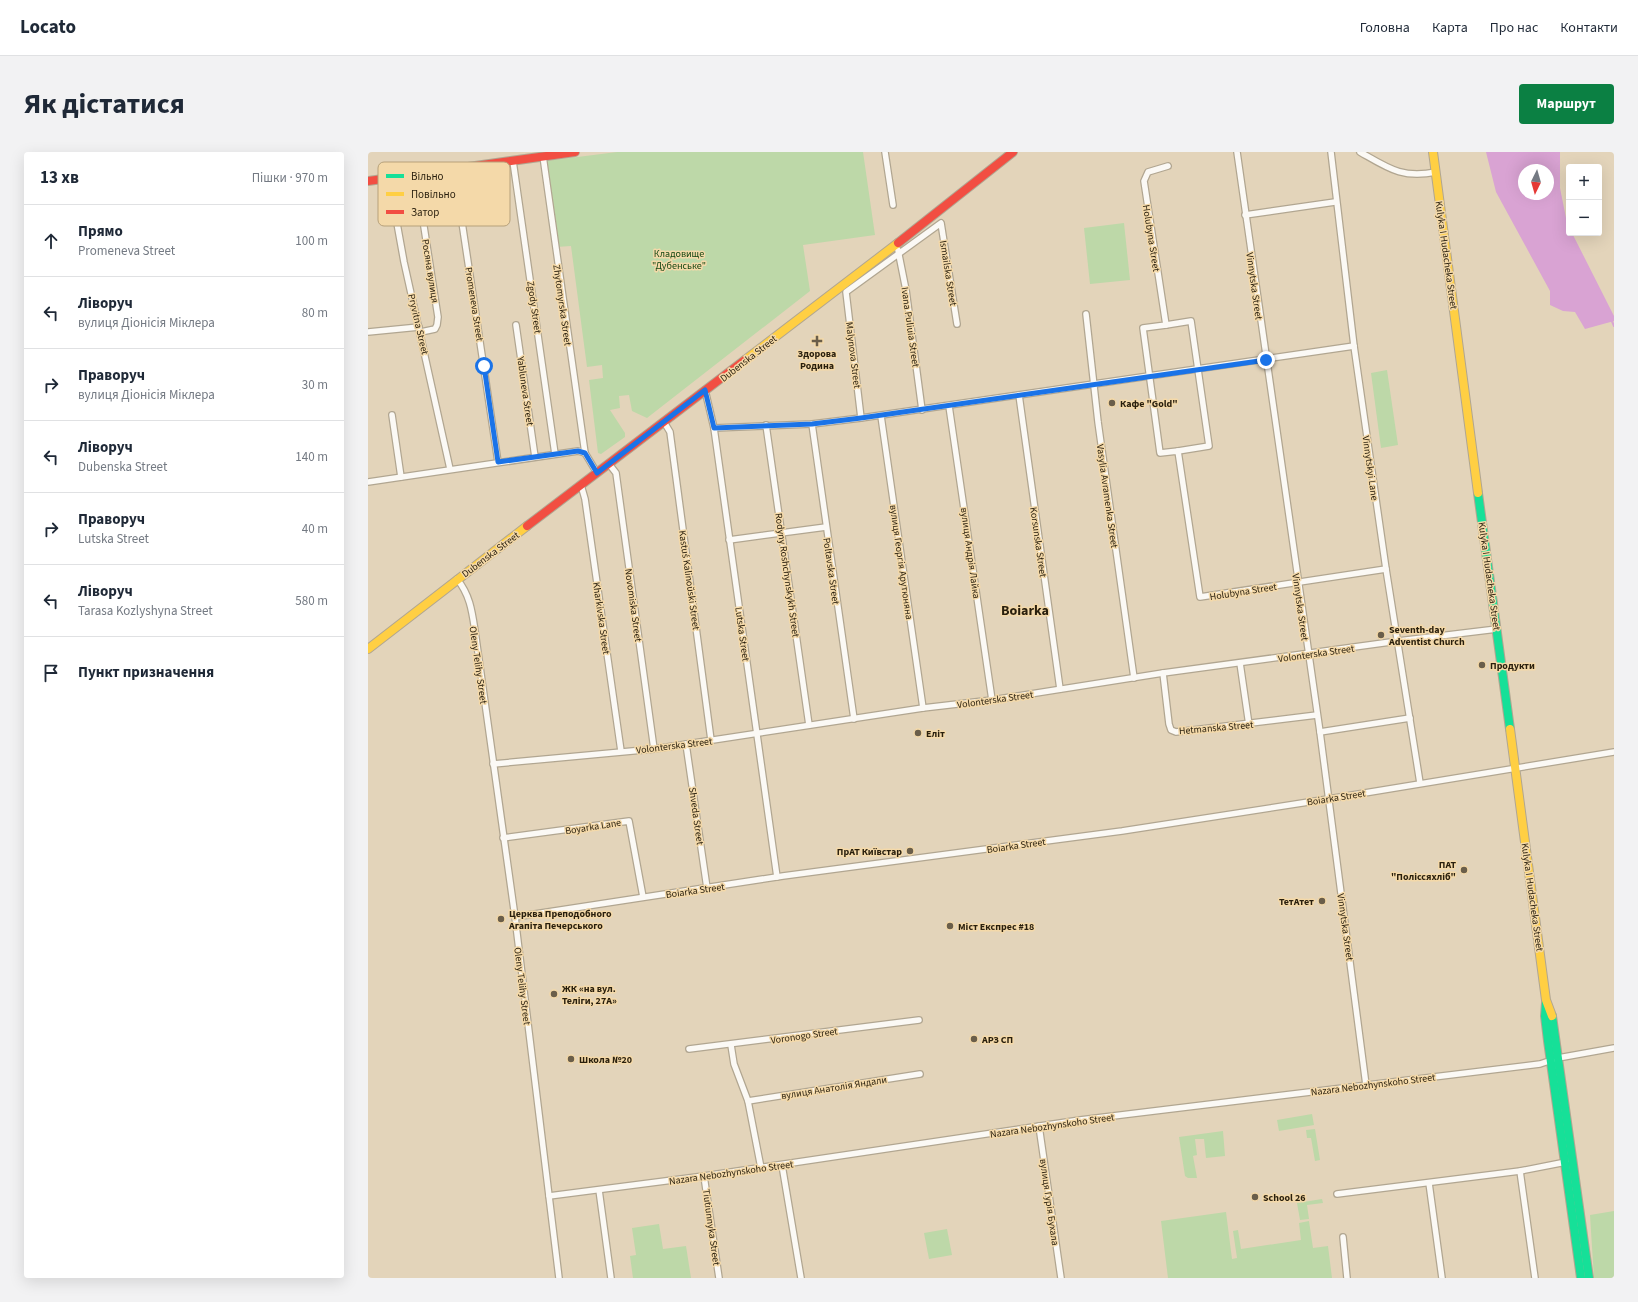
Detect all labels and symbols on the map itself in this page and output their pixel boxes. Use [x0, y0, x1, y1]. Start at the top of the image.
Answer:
legend [378, 162, 510, 226]
north arrow [1518, 164, 1554, 200]
text: Вільно [411, 169, 444, 184]
text: Повільно [411, 187, 456, 202]
street label: Kulyka I Hudacheka Street [1431, 200, 1461, 311]
street label: Holubyna Street [1139, 204, 1163, 273]
text: Затор [411, 205, 439, 220]
street label: Росяна вулиця [418, 238, 442, 304]
street label: Ismailska Street [936, 239, 960, 308]
park label: Кладовище "Дубенське" [652, 247, 706, 273]
street label: Vinnytska Street [1242, 252, 1266, 321]
street label: Zhytomyrska Street [549, 264, 575, 347]
street label: Promeneva Street [461, 266, 487, 343]
street label: Zgody Street [523, 280, 545, 335]
street label: Ivana Puliuia Street [897, 286, 923, 369]
street label: Pryvitna Street [404, 292, 432, 357]
street label: Malynova Street [842, 321, 864, 390]
street label: Dubenska Street [717, 332, 780, 385]
marker: Здорова Родина [812, 336, 822, 346]
place label: Здорова Родина [798, 347, 836, 373]
route end [1257, 351, 1275, 369]
street label: Yabluneva Street [513, 355, 537, 427]
route start [475, 357, 493, 375]
place label: Кафе "Gold" [1120, 397, 1178, 411]
marker: Кафе "Gold" [1107, 398, 1117, 408]
street label: Vinnytskyi Lane [1359, 435, 1381, 501]
street label: Vasylia Avramenka Street [1093, 443, 1121, 550]
street label: вулиця Георгія Арутюняна [886, 504, 916, 621]
street label: Korsunska Street [1026, 506, 1050, 579]
street label: вулиця Андрія Лайка [957, 507, 983, 600]
street label: Rodyny Roshchynskykh Street [771, 512, 803, 639]
street label: Kulyka I Hudacheka Street [1474, 521, 1504, 632]
street label: Dubenska Street [459, 528, 523, 581]
street label: Kastuś Kalinoŭski Street [675, 529, 703, 632]
street label: Poltavska Street [819, 537, 843, 606]
street label: Novomiska Street [621, 568, 645, 643]
street label: Vinnytska Street [1288, 573, 1312, 642]
street label: Holubyna Street [1209, 580, 1278, 604]
street label: Kharkivska Street [589, 581, 613, 656]
district label: Boiarka [1001, 601, 1049, 621]
street label: Lutska Street [731, 606, 753, 663]
place label: Seventh-day Adventist Church [1388, 623, 1465, 649]
street label: Oleny Telihy Street [466, 625, 490, 705]
marker: Seventh-day Adventist Church [1376, 630, 1386, 640]
street label: Volonterska Street [1277, 642, 1356, 666]
place label: Продукти [1490, 659, 1535, 673]
marker: Продукти [1477, 660, 1487, 670]
street label: Volonterska Street [956, 688, 1035, 712]
street label: Hetmanska Street [1178, 718, 1255, 738]
place label: Еліт [926, 727, 945, 741]
marker: Еліт [913, 728, 923, 738]
street label: Volonterska Street [635, 734, 714, 758]
street label: Shveda Street [685, 786, 707, 846]
street label: Boiarka Street [1306, 786, 1367, 810]
street label: Boyarka Lane [564, 816, 622, 838]
street label: Boiarka Street [986, 835, 1047, 857]
street label: Kulyka I Hudacheka Street [1517, 842, 1547, 953]
place label: ПрАТ Київстар [837, 845, 902, 859]
marker: ПрАТ Київстар [905, 846, 915, 856]
place label: ПАТ "Поліссяхліб" [1391, 858, 1456, 884]
marker: ПАТ "Поліссяхліб" [1459, 865, 1469, 875]
street label: Boiarka Street [665, 880, 726, 902]
street label: Vinnytska Street [1333, 893, 1357, 962]
place label: ТетАтет [1279, 895, 1314, 909]
marker: ТетАтет [1317, 896, 1327, 906]
place label: Церква Преподобного Агапіта Печерського [508, 907, 612, 933]
marker: Церква Преподобного Агапіта Печерського [496, 914, 506, 924]
place label: Міст Експрес #18 [958, 920, 1034, 934]
marker: Міст Експрес #18 [945, 921, 955, 931]
street label: Oleny Telihy Street [510, 946, 534, 1026]
place label: ЖК «на вул. Теліги, 27А» [562, 982, 617, 1008]
marker: ЖК «на вул. Теліги, 27А» [549, 989, 559, 999]
street label: Voronogo Street [770, 1024, 839, 1048]
place label: АРЗ СП [981, 1033, 1013, 1047]
marker: АРЗ СП [969, 1034, 979, 1044]
place label: Школа №20 [579, 1053, 632, 1067]
marker: Школа №20 [566, 1054, 576, 1064]
street label: Nazara Nebozhynskoho Street [1310, 1070, 1437, 1100]
street label: вулиця Анатолія Яндали [780, 1073, 888, 1103]
street label: Nazara Nebozhynskoho Street [989, 1110, 1116, 1142]
street label: Nazara Nebozhynskoho Street [668, 1157, 795, 1189]
street label: вулиця Гурія Бухала [1036, 1158, 1062, 1247]
street label: Tiutiunnyka Street [699, 1188, 723, 1267]
place label: School 26 [1263, 1191, 1305, 1205]
marker: School 26 [1250, 1192, 1260, 1202]

